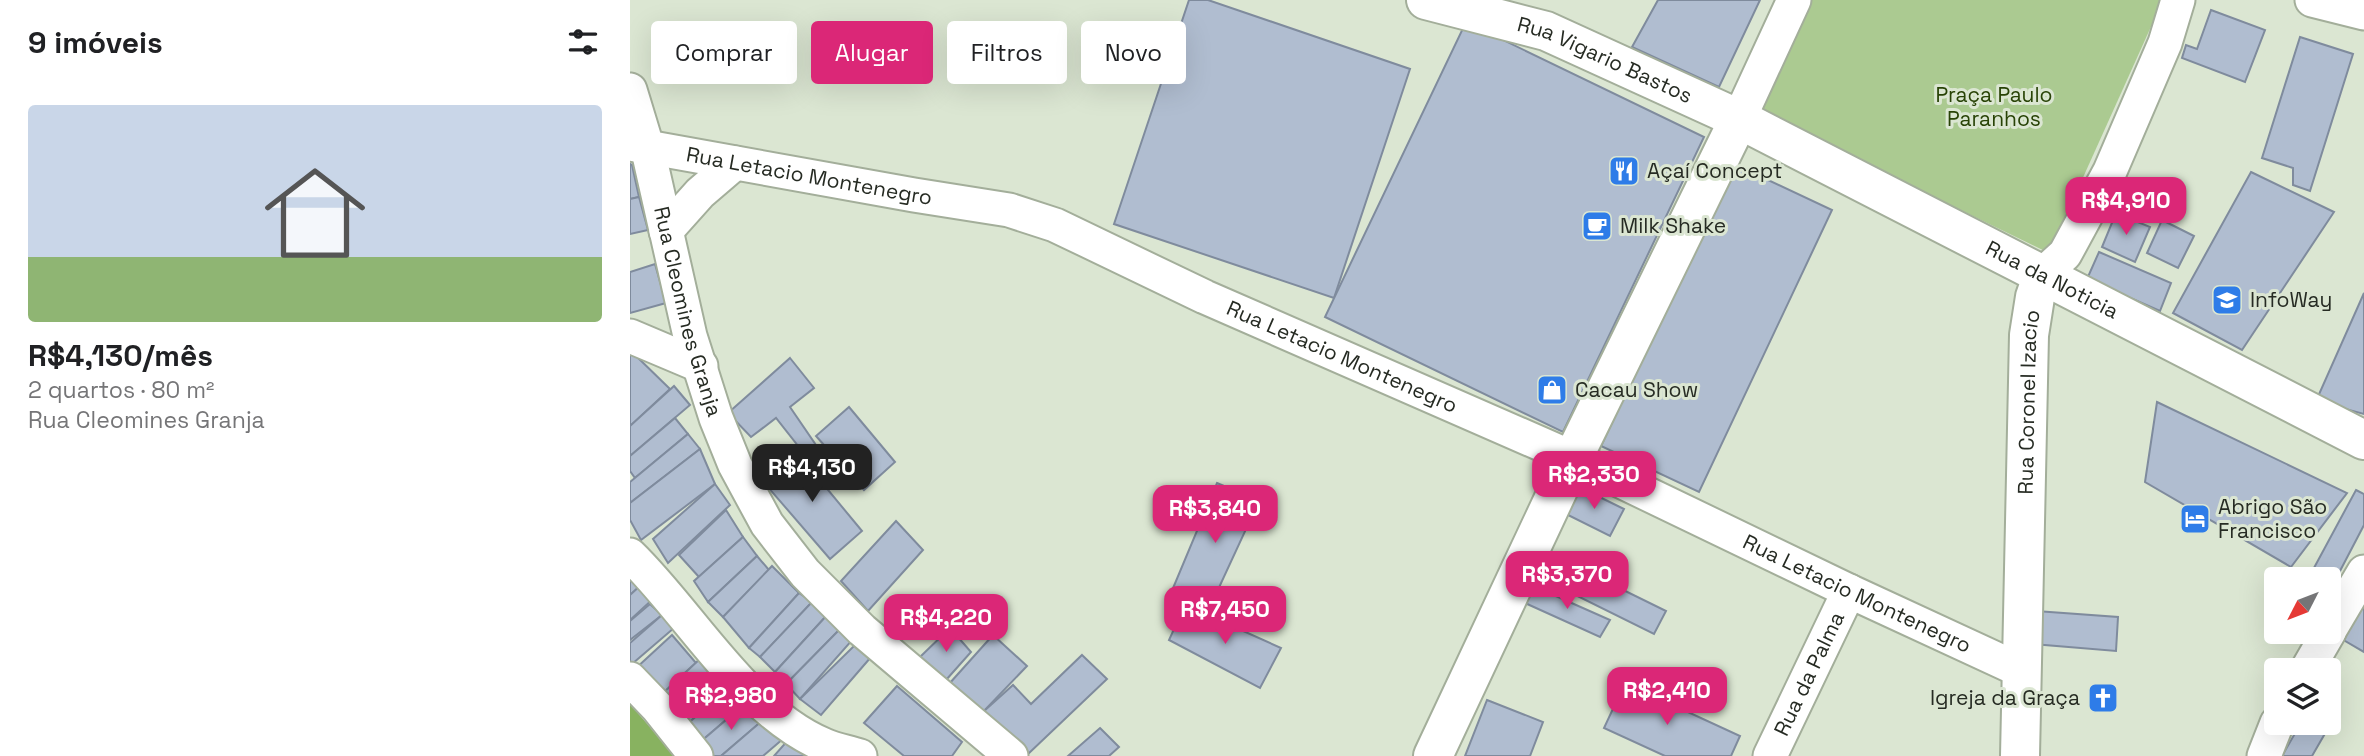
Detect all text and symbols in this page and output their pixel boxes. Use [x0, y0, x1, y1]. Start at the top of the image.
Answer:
street label: Rua Vigario Bastos [1514, 10, 1697, 109]
chip: Comprar [651, 21, 797, 84]
chip: Alugar [811, 21, 933, 84]
chip: Filtros [947, 21, 1067, 84]
chip: Novo [1081, 21, 1186, 84]
text: 9 imóveis [28, 23, 163, 62]
icon: filters [564, 23, 602, 61]
park label: Praça Paulo Paranhos [1935, 81, 2053, 132]
street label: Rua Letacio Montenegro [684, 140, 934, 211]
icon: home [252, 150, 378, 276]
restaurant icon: Açaí Concept [1607, 154, 1641, 188]
place label: Açaí Concept [1647, 157, 1783, 184]
pin: R$4,910 [2061, 177, 2191, 237]
text: R$4,910 [2081, 185, 2171, 215]
street label: Rua Cleomines Granja [648, 204, 729, 420]
cafe icon: Milk Shake [1580, 209, 1614, 243]
place label: Milk Shake [1620, 212, 1726, 239]
street label: Rua da Noticia [1981, 234, 2123, 325]
school or university icon: InfoWay [2210, 283, 2244, 317]
place label: InfoWay [2250, 286, 2332, 313]
street label: Rua Letacio Montenegro [1223, 294, 1462, 419]
street label: Rua Coronel Izacio [2012, 308, 2046, 495]
text: R$4,130/mês [28, 336, 213, 375]
shop icon: Cacau Show [1535, 373, 1569, 407]
text: 2 quartos · 80 m² [28, 375, 214, 405]
place label: Cacau Show [1575, 376, 1698, 403]
text: Rua Cleomines Granja [28, 405, 265, 435]
pin: R$4,130 [747, 444, 877, 504]
text: R$4,130 [768, 452, 856, 482]
pin: R$2,330 [1529, 452, 1659, 511]
text: R$2,330 [1548, 459, 1640, 489]
pin: R$3,840 [1150, 486, 1280, 545]
text: R$3,840 [1169, 493, 1261, 523]
place label: Abrigo São Francisco [2218, 493, 2327, 544]
hotel icon: Abrigo São Francisco [2178, 502, 2212, 536]
street label: Rua Letacio Montenegro [1739, 528, 1976, 659]
pin: R$3,370 [1502, 552, 1632, 611]
text: R$3,370 [1522, 559, 1612, 589]
north arrow [2264, 567, 2342, 644]
map controls [2264, 567, 2341, 735]
pin: R$7,450 [1160, 586, 1290, 646]
pin: R$4,220 [881, 594, 1011, 654]
text: R$7,450 [1180, 594, 1270, 624]
text: R$4,220 [900, 602, 992, 632]
street label: Rua da Palma [1768, 607, 1850, 740]
button: layers [2264, 658, 2341, 735]
pin: R$2,410 [1602, 668, 1732, 727]
pin: R$2,980 [666, 672, 796, 732]
text: R$2,410 [1623, 675, 1711, 705]
text: R$2,980 [685, 680, 777, 710]
church icon: Igreja da Graça [2086, 681, 2120, 715]
place label: Igreja da Graça [1930, 684, 2080, 711]

